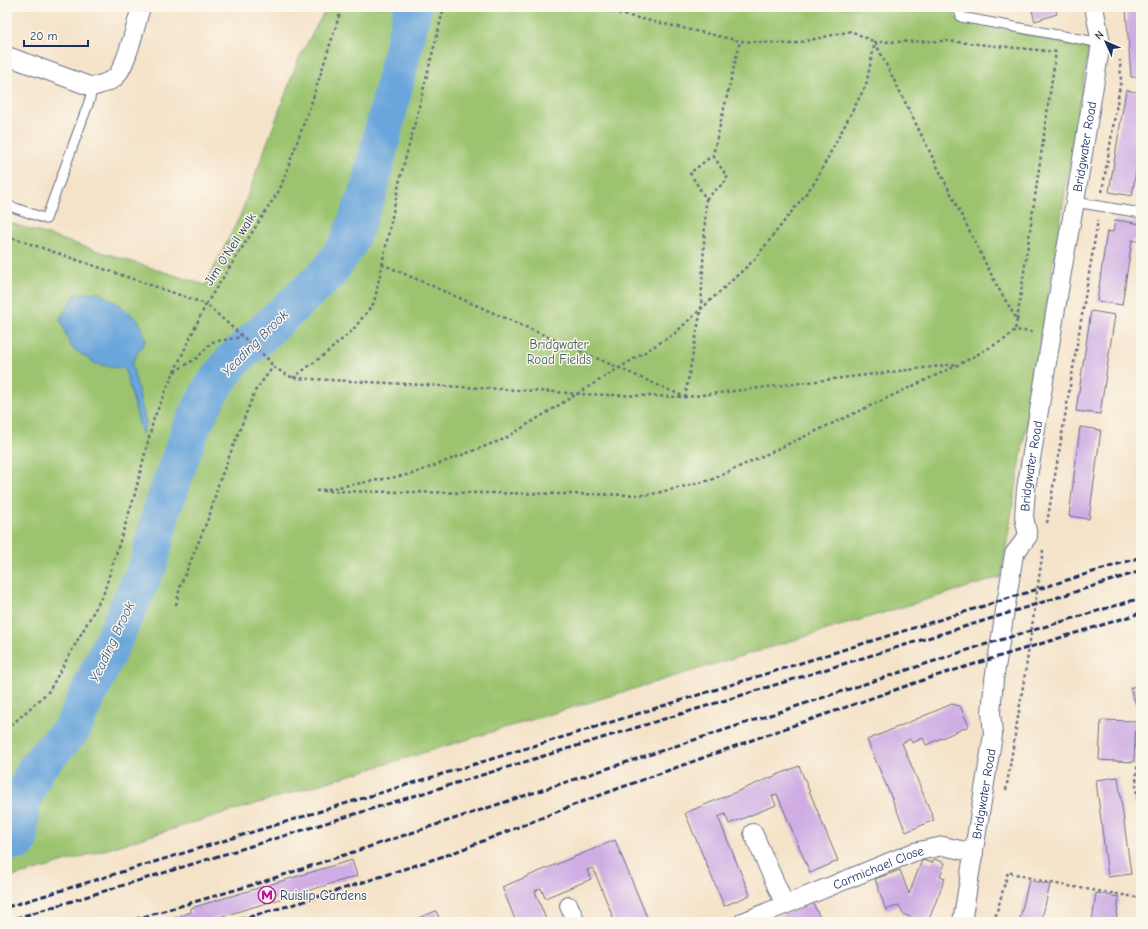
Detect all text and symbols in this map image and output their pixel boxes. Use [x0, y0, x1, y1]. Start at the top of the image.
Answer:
scale bar [24, 22, 88, 48]
north arrow [1086, 22, 1126, 62]
text: N [1092, 28, 1106, 42]
text: 20 m [30, 29, 58, 43]
street label: Bridgwater Road [1069, 100, 1099, 193]
street label: Jim O'Neil walk [201, 209, 259, 288]
water label: Yeading Brook [218, 306, 292, 380]
park label: Bridgwater Road Fields [527, 337, 591, 367]
street label: Bridgwater Road [1017, 420, 1045, 512]
water label: Yeading Brook [86, 599, 138, 685]
street label: Bridgwater Road [968, 747, 998, 840]
street label: Carmichael Close [830, 843, 925, 892]
metro station icon: Ruislip Gardens [257, 885, 277, 905]
place label: Ruislip Gardens [280, 888, 367, 903]

